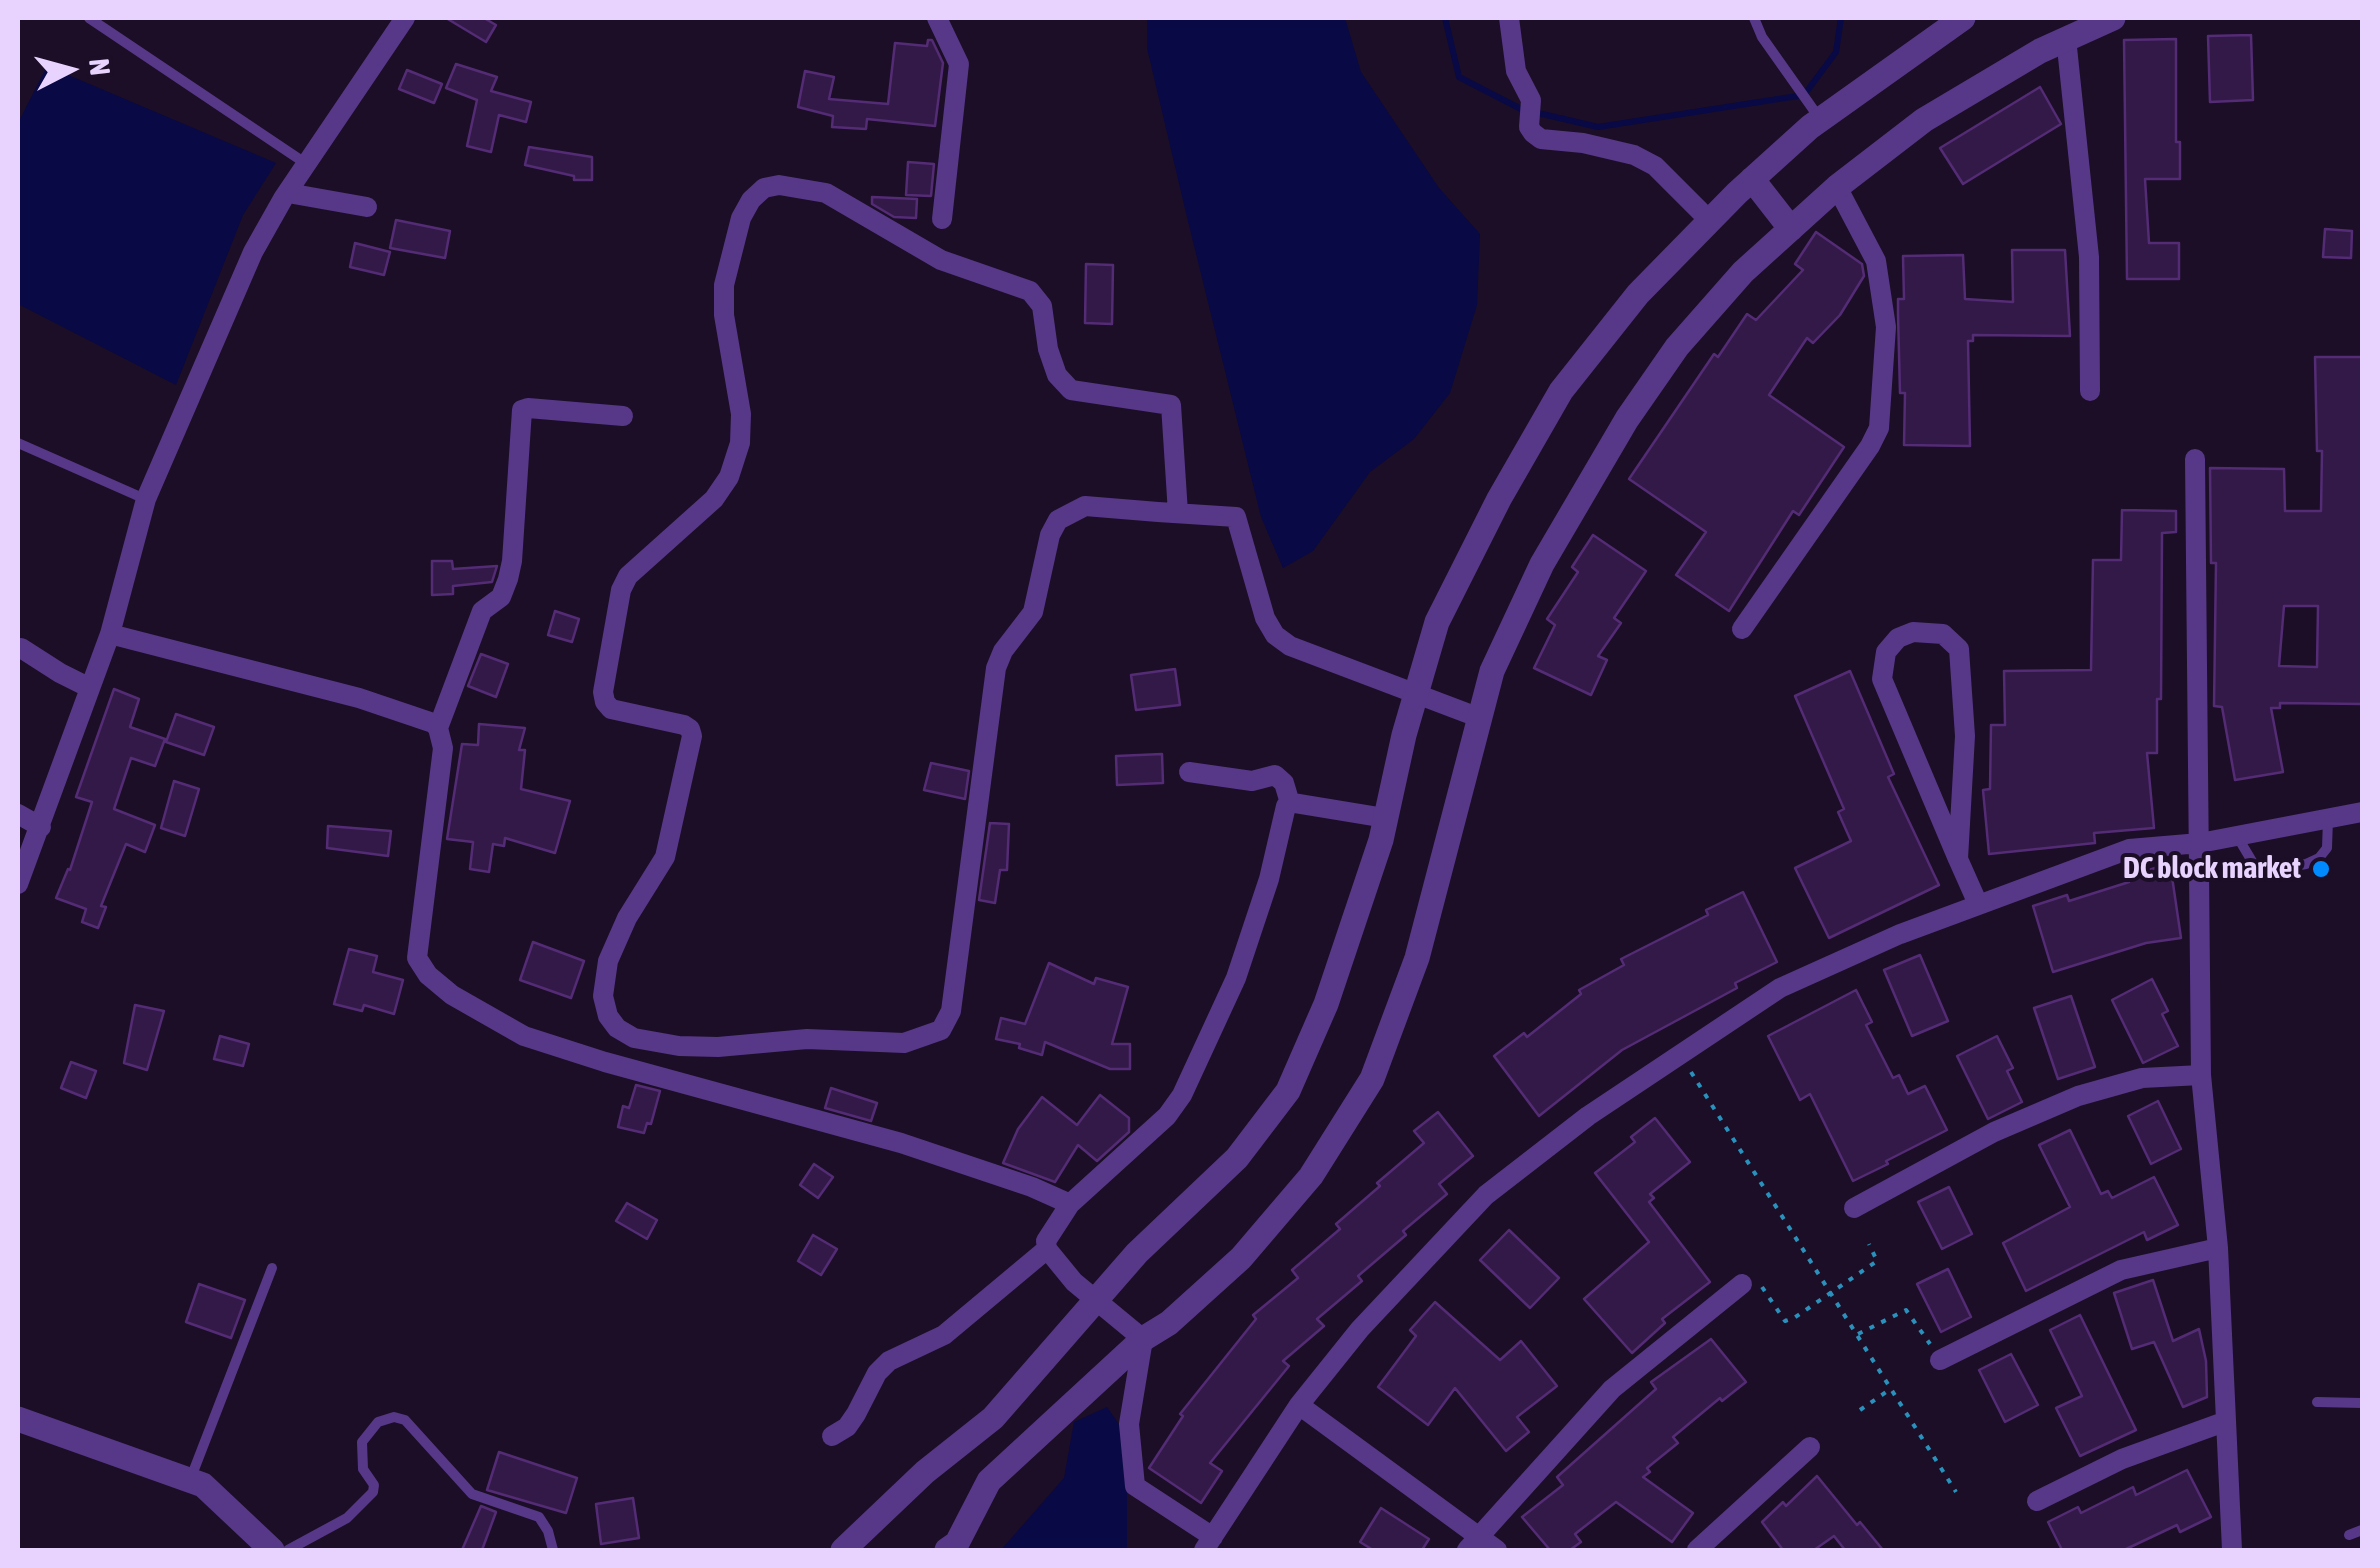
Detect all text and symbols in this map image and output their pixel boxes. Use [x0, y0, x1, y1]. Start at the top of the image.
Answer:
north arrow [20, 20, 120, 120]
text: N [83, 57, 117, 77]
place label: DC block market [2123, 851, 2301, 887]
marker: DC block market [2310, 858, 2332, 880]

